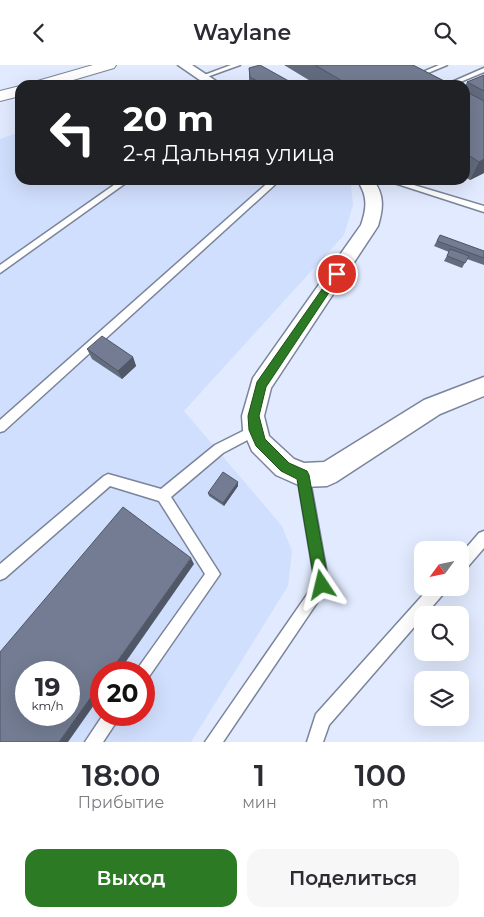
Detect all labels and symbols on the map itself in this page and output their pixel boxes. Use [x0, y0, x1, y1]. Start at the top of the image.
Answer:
pin [316, 253, 358, 295]
north arrow [414, 541, 469, 596]
position arrow [295, 558, 347, 610]
speed limit sign: 20 [90, 661, 155, 726]

